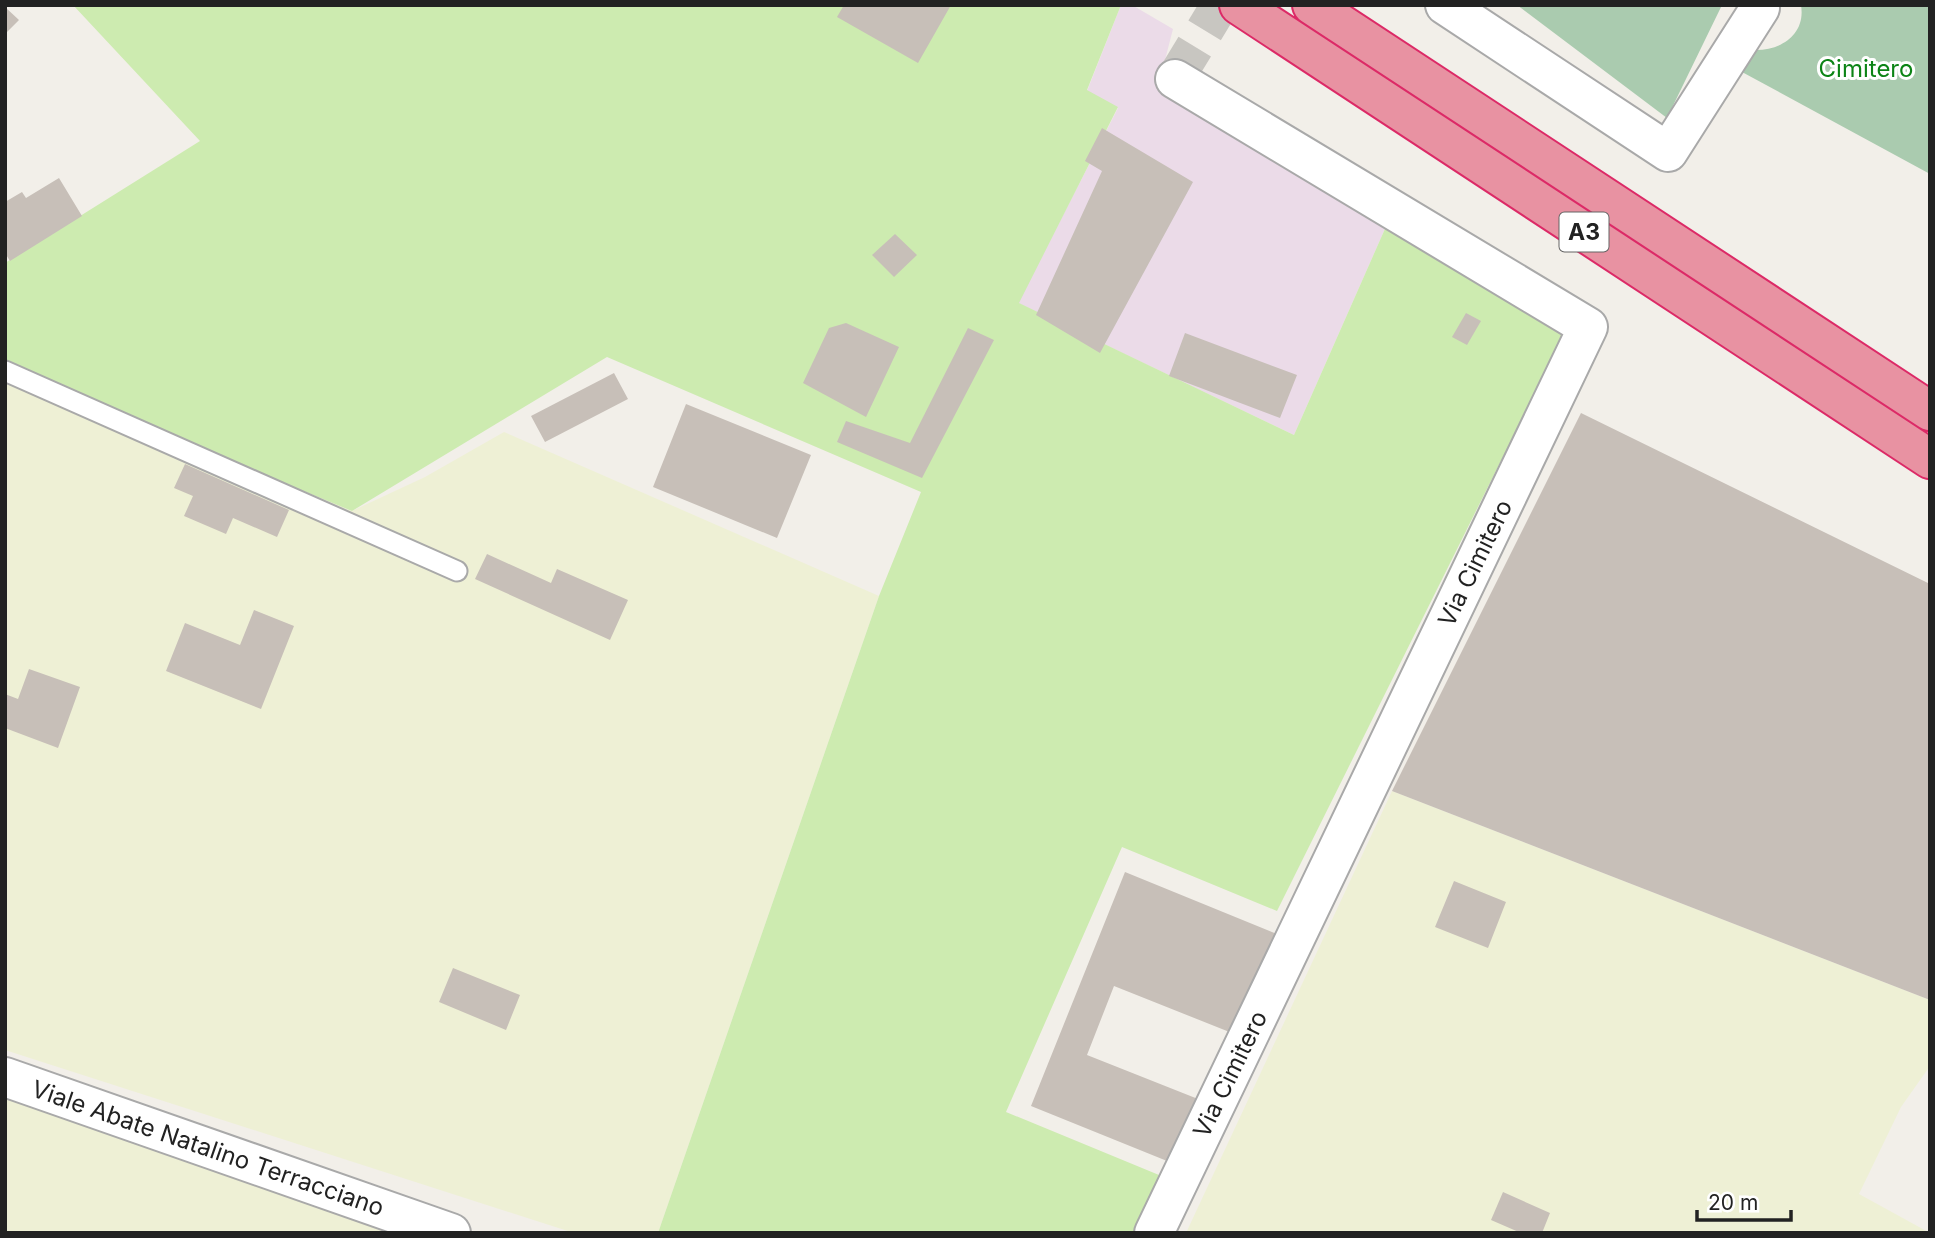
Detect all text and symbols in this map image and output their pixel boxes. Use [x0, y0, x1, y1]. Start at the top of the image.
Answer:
park label: Cimitero [1819, 54, 1913, 83]
road number: A3 [1560, 213, 1608, 252]
street label: Via Cimitero [1432, 495, 1518, 631]
street label: Via Cimitero [1187, 1006, 1273, 1142]
street label: Viale Abate Natalino Terracciano [28, 1074, 388, 1222]
scale bar [1697, 1178, 1792, 1222]
text: 20 m [1708, 1190, 1758, 1215]

